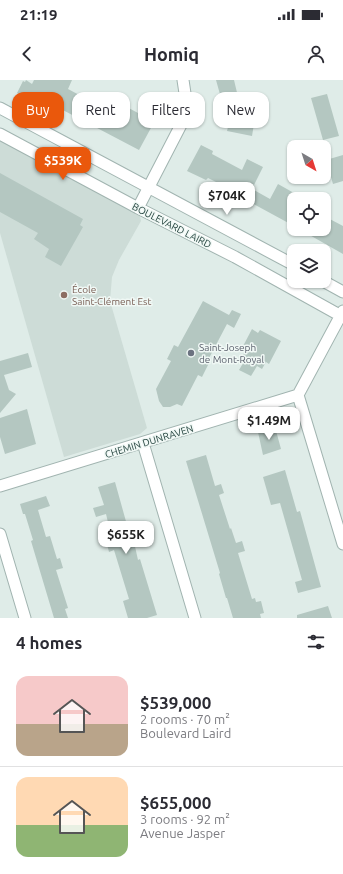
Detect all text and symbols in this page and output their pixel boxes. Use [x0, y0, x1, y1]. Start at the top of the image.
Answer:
text: 21:19 [20, 6, 58, 23]
icon: back [16, 43, 38, 65]
icon: person [305, 43, 327, 65]
text: Homiq [144, 44, 199, 64]
chip: Buy [12, 92, 64, 128]
chip: Rent [72, 92, 130, 128]
chip: Filters [138, 92, 205, 128]
chip: New [213, 92, 269, 128]
north arrow [287, 140, 331, 184]
map controls [287, 140, 331, 288]
pin: $539K [35, 147, 91, 181]
text: $539K [44, 153, 82, 167]
pin: $704K [199, 182, 255, 216]
text: $704K [208, 188, 246, 202]
button: locate [287, 192, 331, 236]
street label: BOULEVARD LAIRD [130, 201, 213, 250]
button: layers [287, 244, 331, 288]
place label: École Saint-Clément Est [72, 283, 151, 307]
marker: École Saint-Clément Est [59, 290, 69, 300]
place label: Saint-Joseph de Mont-Royal [199, 342, 264, 365]
marker: Saint-Joseph de Mont-Royal [186, 348, 196, 358]
pin: $1.49M [236, 407, 302, 441]
text: $1.49M [247, 413, 291, 427]
street label: CHEMIN DUNRAVEN [104, 423, 195, 460]
pin: $655K [98, 521, 154, 555]
text: $655K [107, 527, 145, 541]
icon: filters [305, 631, 327, 653]
text: 4 homes [16, 633, 82, 652]
icon: home [48, 692, 96, 740]
text: $539,000 [140, 693, 211, 712]
text: 2 rooms · 70 m² [140, 712, 230, 726]
text: Boulevard Laird [140, 726, 231, 740]
icon: home [48, 793, 96, 841]
text: $655,000 [140, 793, 211, 812]
text: 3 rooms · 92 m² [140, 812, 230, 826]
text: Avenue Jasper [140, 826, 225, 840]

